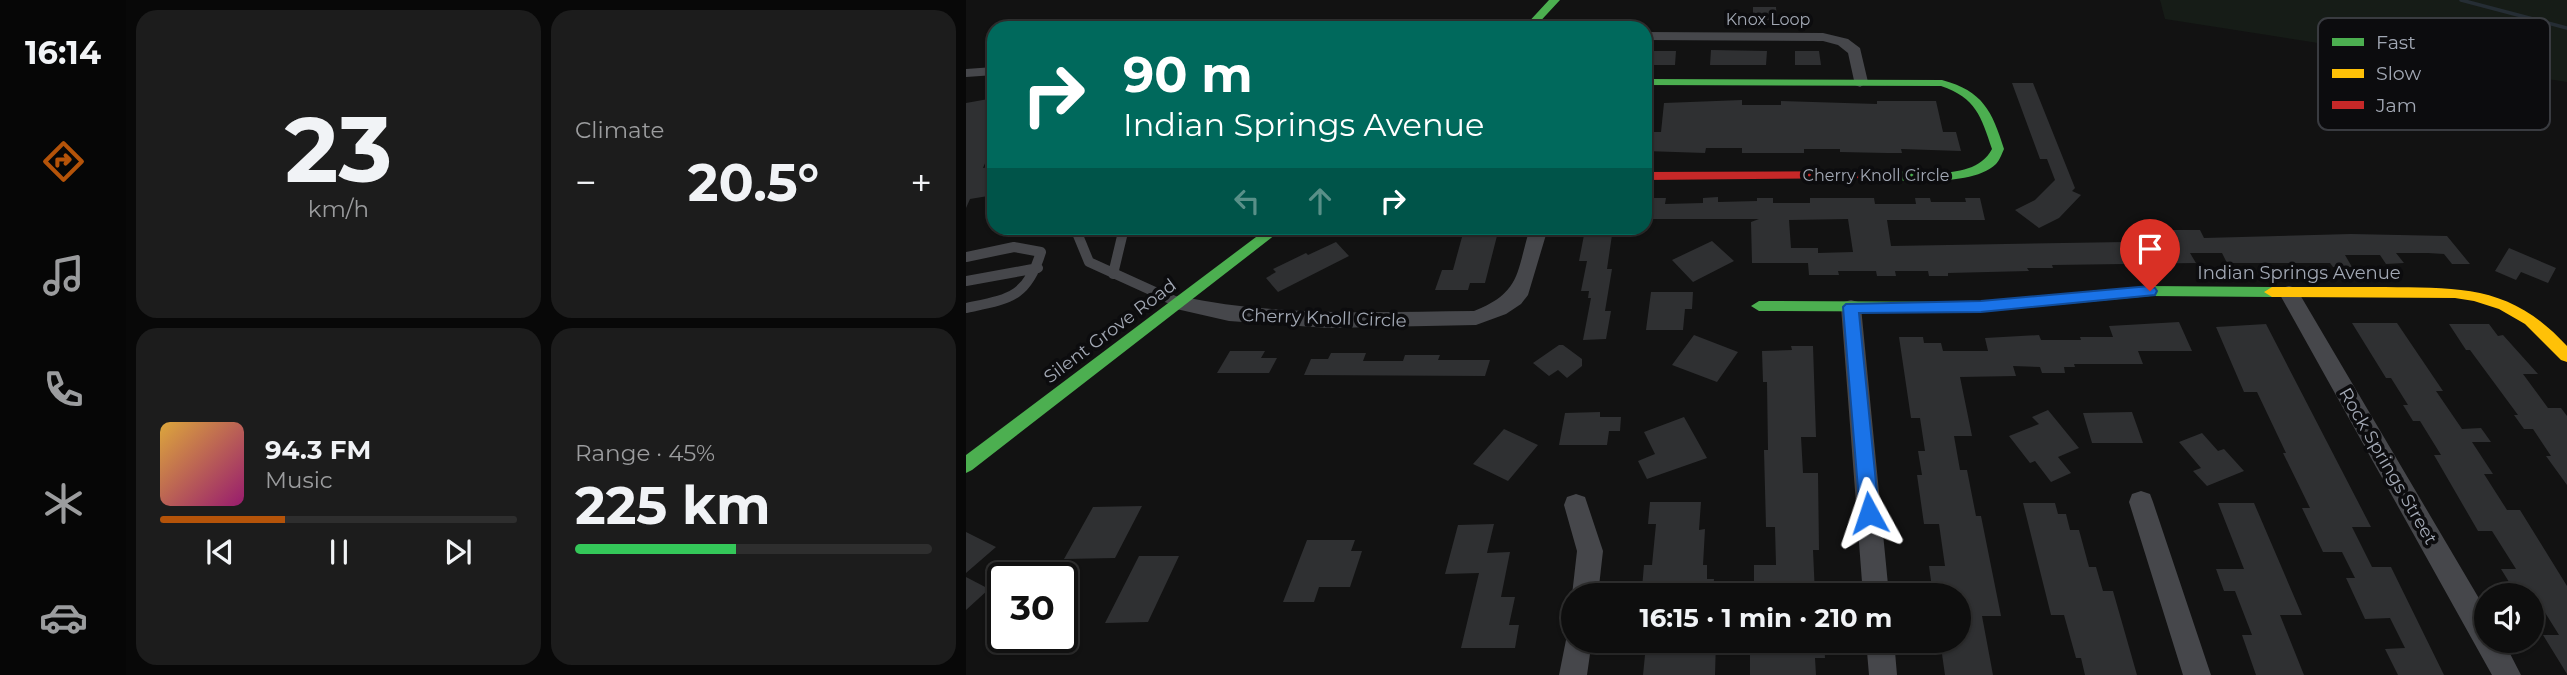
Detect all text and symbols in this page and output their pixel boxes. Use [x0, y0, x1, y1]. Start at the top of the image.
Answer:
street label: Knox Loop [1726, 10, 1811, 29]
legend [2318, 18, 2550, 130]
text: Fast [2376, 31, 2416, 54]
text: 16:14 [25, 33, 101, 72]
text: 90 m [1123, 45, 1253, 104]
icon: right [1008, 49, 1099, 140]
text: Slow [2376, 62, 2421, 85]
text: 23 [285, 94, 392, 205]
text: Jam [2375, 94, 2417, 117]
text: Indian Springs Avenue [1123, 105, 1484, 144]
text: Climate [575, 116, 664, 144]
icon: directions [39, 137, 88, 186]
text: 20.5° [688, 151, 819, 214]
text: − [575, 159, 597, 206]
text: + [910, 159, 932, 206]
street label: Cherry Knoll Circle [1803, 166, 1949, 185]
icon: left [1228, 182, 1266, 220]
icon: ahead [1301, 182, 1339, 220]
icon: right [1374, 182, 1412, 220]
text: km/h [308, 195, 369, 223]
pin [2120, 219, 2180, 291]
icon: arrive [2131, 230, 2169, 268]
icon: music [39, 251, 88, 300]
street label: Indian Springs Avenue [2197, 262, 2401, 284]
street label: Silent Grove Road [1040, 274, 1180, 388]
street label: Cherry Knoll Circle [1241, 304, 1407, 332]
icon: phone [39, 365, 88, 414]
street label: Rock Springs Street [2334, 384, 2442, 548]
text: 94.3 FM [265, 434, 371, 466]
text: Range · 45% [575, 439, 715, 467]
text: Music [265, 466, 333, 494]
text: 225 km [575, 474, 770, 537]
position arrow [1832, 476, 1906, 550]
icon: climate [39, 479, 88, 528]
icon: previous [201, 533, 239, 571]
icon: pause [320, 533, 358, 571]
icon: next [439, 533, 477, 571]
speed limit sign: 30 [987, 562, 1078, 653]
map controls [2474, 583, 2544, 653]
button: sound [2474, 583, 2544, 653]
icon: car [39, 593, 88, 642]
text: 16:15 · 1 min · 210 m [1640, 602, 1892, 634]

